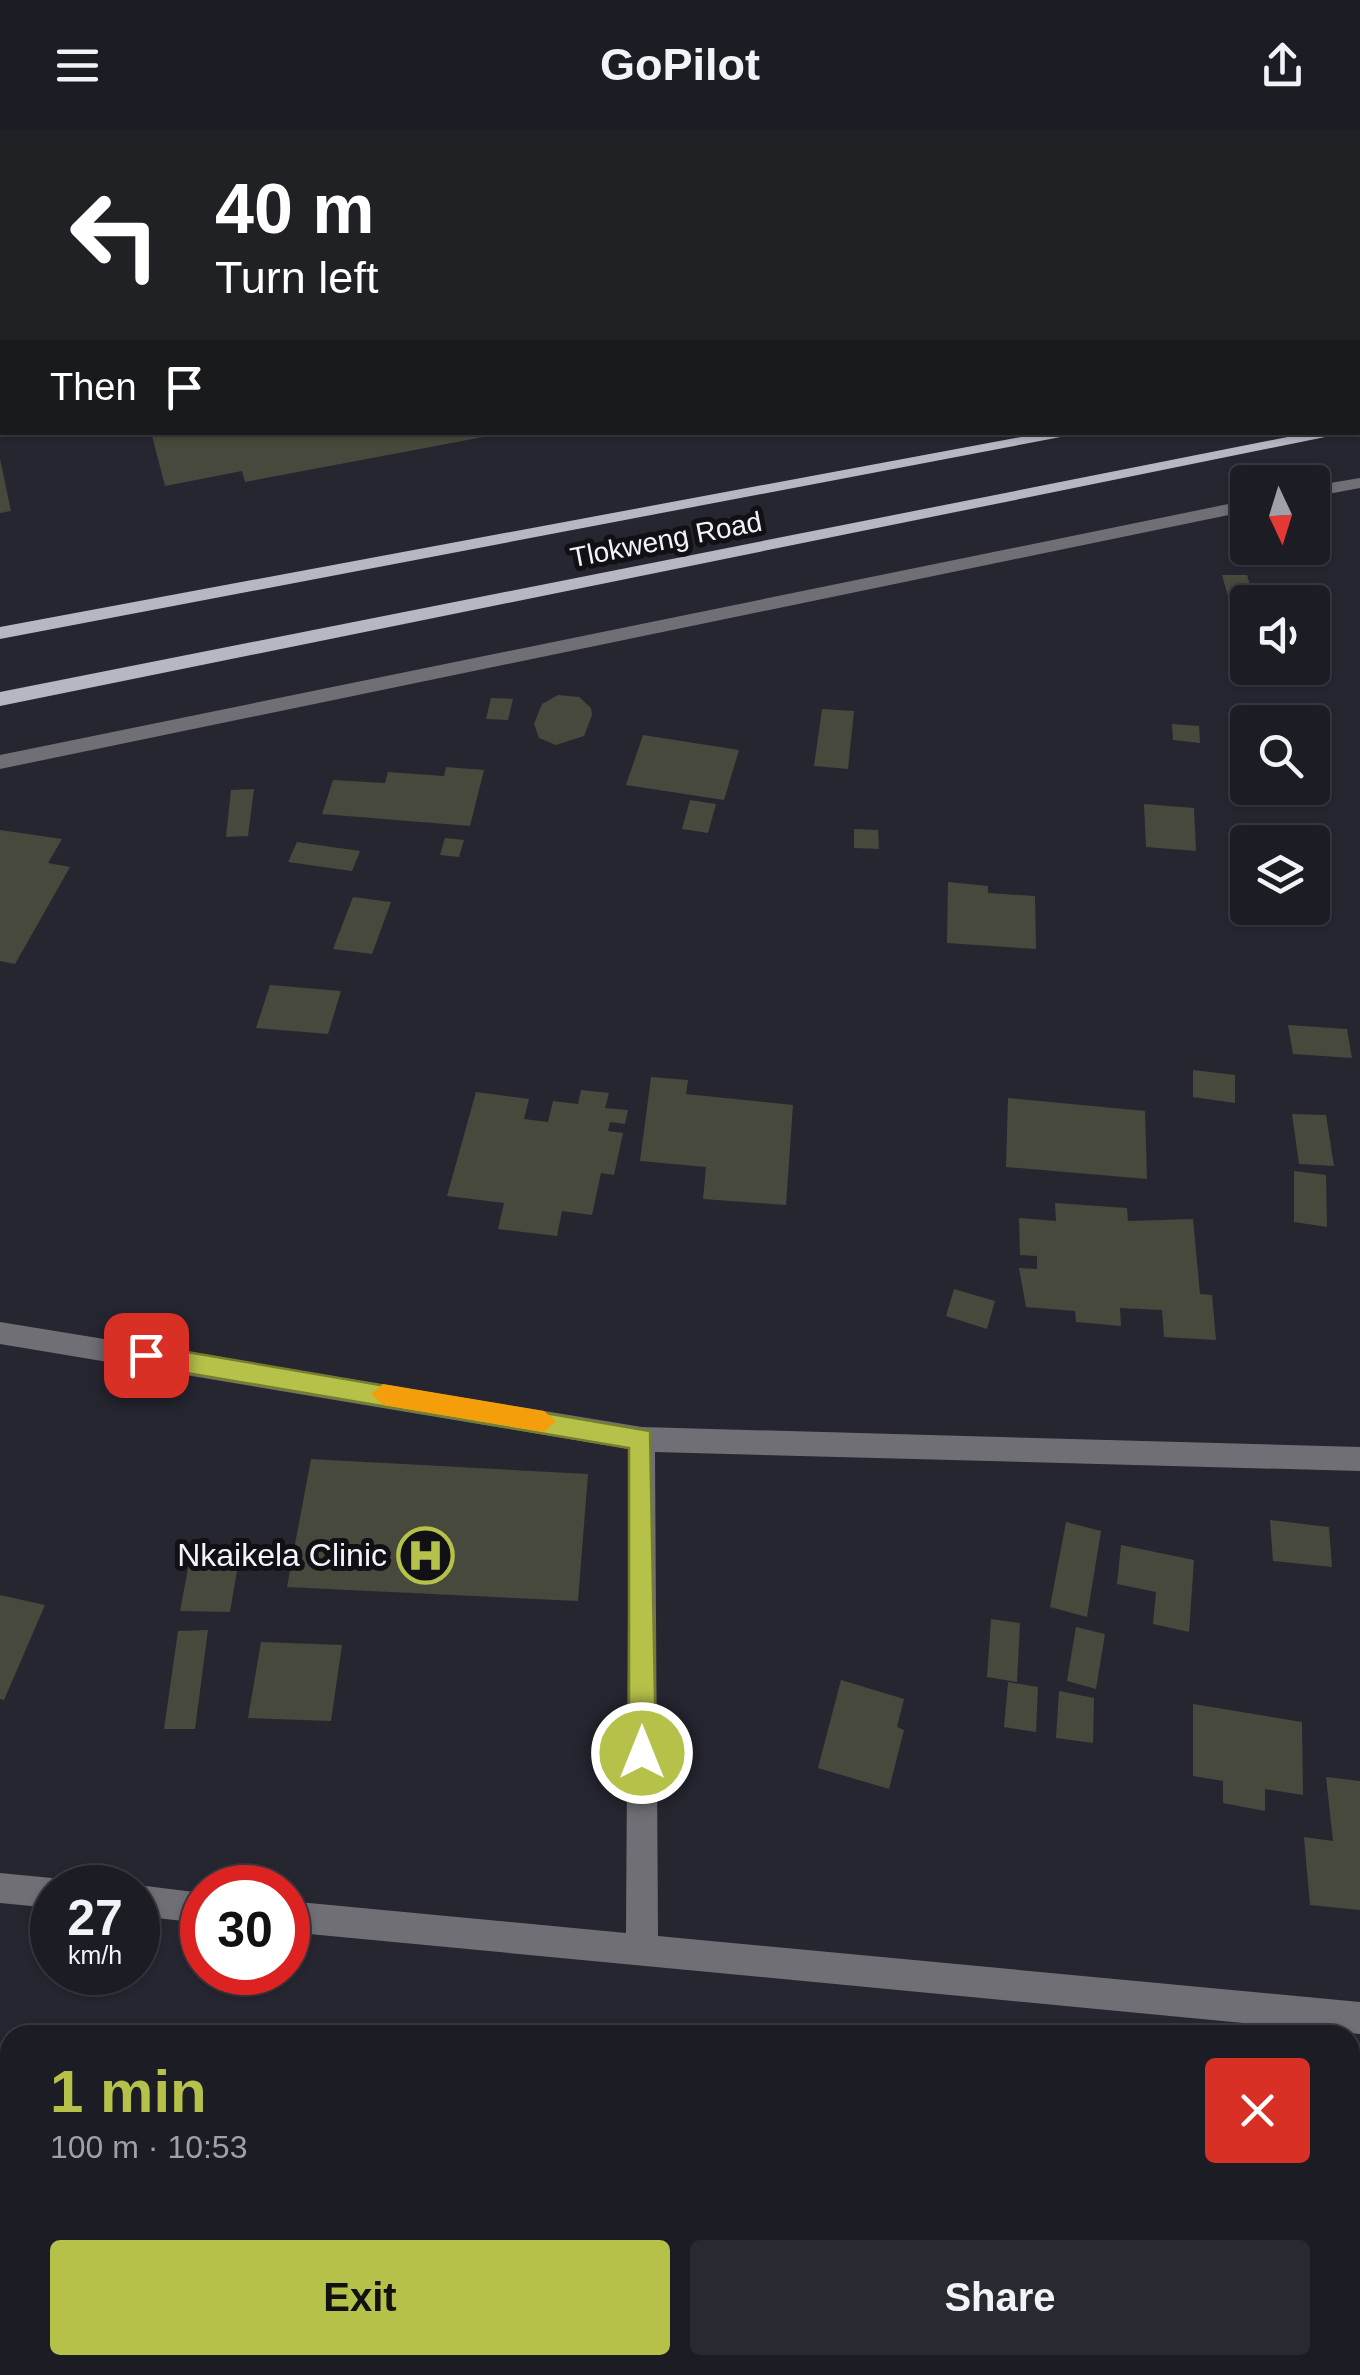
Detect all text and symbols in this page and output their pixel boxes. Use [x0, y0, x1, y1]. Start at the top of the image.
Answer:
icon: menu [50, 38, 105, 93]
icon: share [1255, 38, 1310, 93]
text: GoPilot [600, 39, 760, 90]
icon: left [50, 170, 180, 300]
text: 40 m [215, 170, 375, 248]
text: Turn left [215, 252, 378, 303]
icon: arrive [157, 360, 212, 415]
text: Then [50, 366, 137, 408]
north arrow [1230, 465, 1330, 565]
map controls [1230, 465, 1330, 925]
street label: Tlokweng Road [568, 506, 765, 573]
button: sound [1230, 585, 1330, 685]
button: search [1230, 705, 1330, 805]
button: layers [1230, 825, 1330, 925]
pin [104, 1313, 189, 1398]
icon: arrive [119, 1328, 174, 1383]
hospital icon: Nkaikela Clinic [396, 1525, 456, 1585]
place label: Nkaikela Clinic [177, 1537, 387, 1573]
position arrow [590, 1701, 694, 1805]
speed limit sign: 30 [180, 1865, 310, 1995]
text: 27 [67, 1890, 123, 1946]
text: km/h [68, 1941, 122, 1969]
text: 1 min [50, 2058, 207, 2125]
button: close [1205, 2058, 1310, 2163]
text: 100 m · 10:53 [50, 2129, 247, 2165]
button: Exit [50, 2240, 670, 2355]
button: Share [690, 2240, 1310, 2355]

